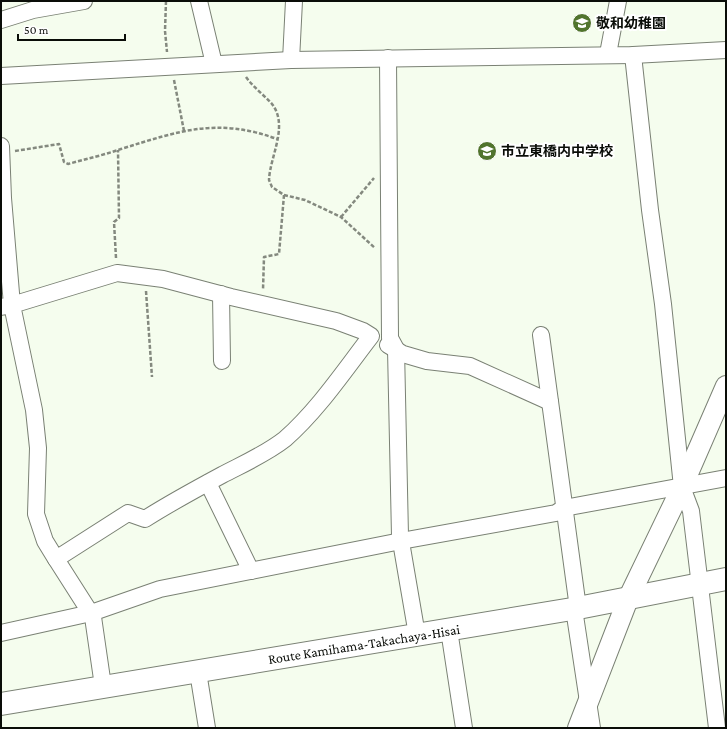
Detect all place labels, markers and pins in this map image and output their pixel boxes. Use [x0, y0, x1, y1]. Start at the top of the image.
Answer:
school or university icon: 敬和幼稚園 [571, 12, 593, 34]
place label: 敬和幼稚園 [596, 15, 666, 31]
school or university icon: 市立東橋内中学校 [476, 140, 498, 162]
place label: 市立東橋内中学校 [501, 143, 613, 159]

